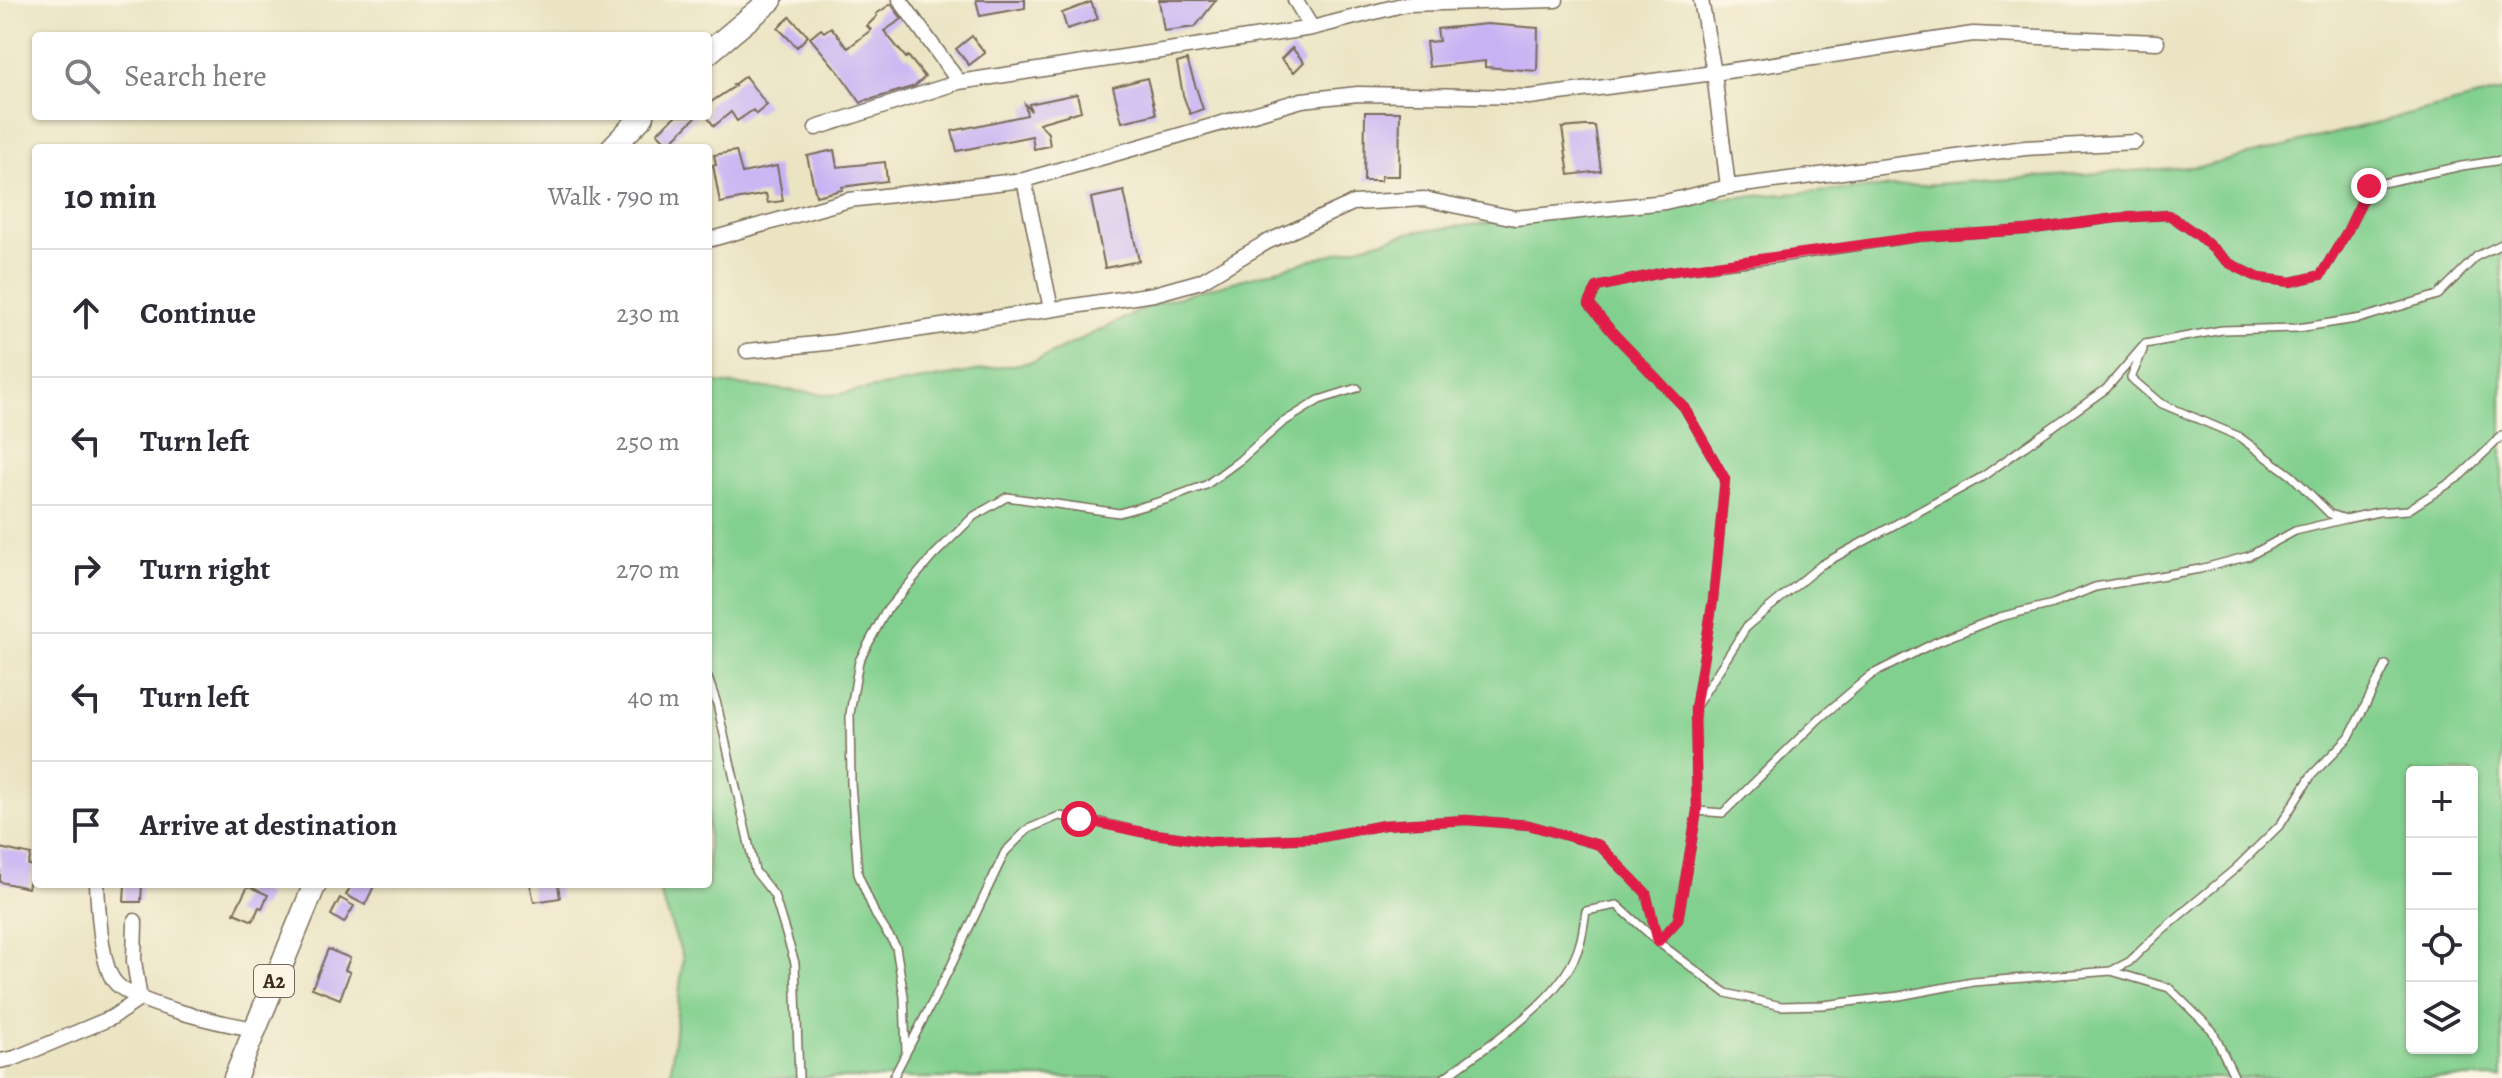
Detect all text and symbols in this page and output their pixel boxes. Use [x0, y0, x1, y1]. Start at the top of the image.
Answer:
search box [32, 32, 712, 120]
icon: search [60, 54, 104, 98]
text: Search here [124, 56, 267, 96]
route end [2351, 168, 2387, 204]
text: 10 min [64, 173, 157, 220]
text: Walk · 790 m [548, 179, 680, 214]
icon: ahead [64, 291, 108, 335]
text: Continue [140, 293, 256, 333]
text: 230 m [616, 296, 680, 331]
icon: left [64, 419, 108, 463]
text: Turn left [140, 421, 249, 461]
text: 250 m [616, 424, 680, 459]
icon: right [64, 547, 108, 591]
text: Turn right [140, 549, 270, 589]
text: 270 m [616, 552, 680, 587]
icon: left [64, 675, 108, 719]
text: Turn left [140, 677, 249, 717]
text: 40 m [628, 680, 680, 715]
map controls [2406, 766, 2478, 1054]
button: + [2406, 766, 2478, 838]
route start [1061, 801, 1097, 837]
icon: arrive [64, 803, 108, 847]
text: Arrive at destination [140, 805, 397, 845]
button: − [2406, 838, 2478, 910]
button: locate [2406, 910, 2478, 982]
road number: A2 [254, 965, 294, 997]
button: layers [2406, 982, 2478, 1054]

